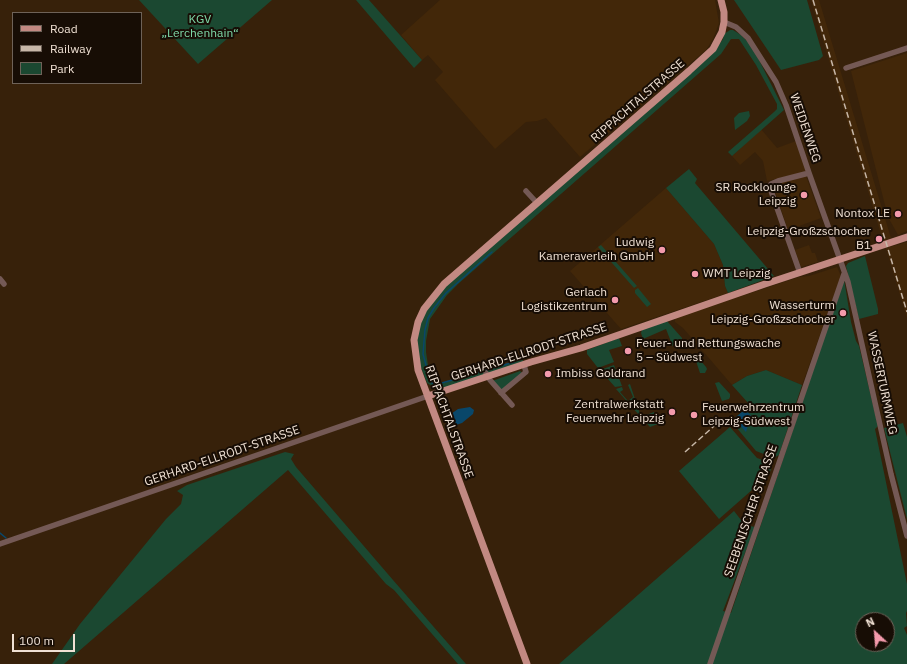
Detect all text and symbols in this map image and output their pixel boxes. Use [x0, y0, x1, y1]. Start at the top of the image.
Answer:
legend [12, 12, 142, 84]
park label: KGV „Lerchenhain“ [161, 13, 239, 41]
text: Road [50, 21, 78, 36]
text: Railway [50, 41, 92, 56]
street label: RIPPACHTALSTRASSE [588, 56, 688, 146]
text: Park [50, 61, 74, 76]
street label: WEIDENWEG [786, 92, 824, 164]
place label: SR Rocklounge Leipzig [715, 181, 796, 209]
marker: SR Rocklounge Leipzig [799, 190, 809, 200]
place label: Nontox LE [835, 207, 890, 221]
marker: Nontox LE [893, 209, 903, 219]
place label: Leipzig-Großzschocher B1 [747, 225, 871, 253]
marker: Leipzig-Großzschocher B1 [874, 234, 884, 244]
place label: Ludwig Kameraverleih GmbH [539, 236, 654, 264]
marker: Ludwig Kameraverleih GmbH [657, 245, 667, 255]
place label: WMT Leipzig [703, 267, 770, 281]
marker: WMT Leipzig [690, 269, 700, 279]
place label: Gerlach Logistikzentrum [521, 286, 607, 314]
marker: Gerlach Logistikzentrum [610, 295, 620, 305]
place label: Wasserturm Leipzig-Großzschocher [711, 299, 835, 327]
marker: Wasserturm Leipzig-Großzschocher [838, 308, 848, 318]
street label: GERHARD-ELLRODT-STRASSE [449, 320, 609, 384]
street label: WASSERTURMWEG [864, 330, 900, 436]
place label: Feuer- und Rettungswache 5 – Südwest [636, 337, 781, 365]
marker: Feuer- und Rettungswache 5 – Südwest [623, 346, 633, 356]
street label: RIPPACHTALSTRASSE [422, 363, 476, 481]
place label: Imbiss Goldrand [556, 367, 646, 381]
marker: Imbiss Goldrand [543, 369, 553, 379]
place label: Zentralwerkstatt Feuerwehr Leipzig [566, 398, 664, 426]
place label: Feuerwehrzentrum Leipzig-Südwest [702, 401, 805, 429]
marker: Zentralwerkstatt Feuerwehr Leipzig [667, 407, 677, 417]
marker: Feuerwehrzentrum Leipzig-Südwest [689, 410, 699, 420]
street label: GERHARD-ELLRODT-STRASSE [142, 423, 302, 489]
street label: SEEBENISCHER STRASSE [722, 443, 780, 579]
north arrow [855, 612, 895, 652]
text: N [864, 614, 877, 630]
scale bar [14, 626, 77, 652]
text: 100 m [19, 633, 54, 648]

